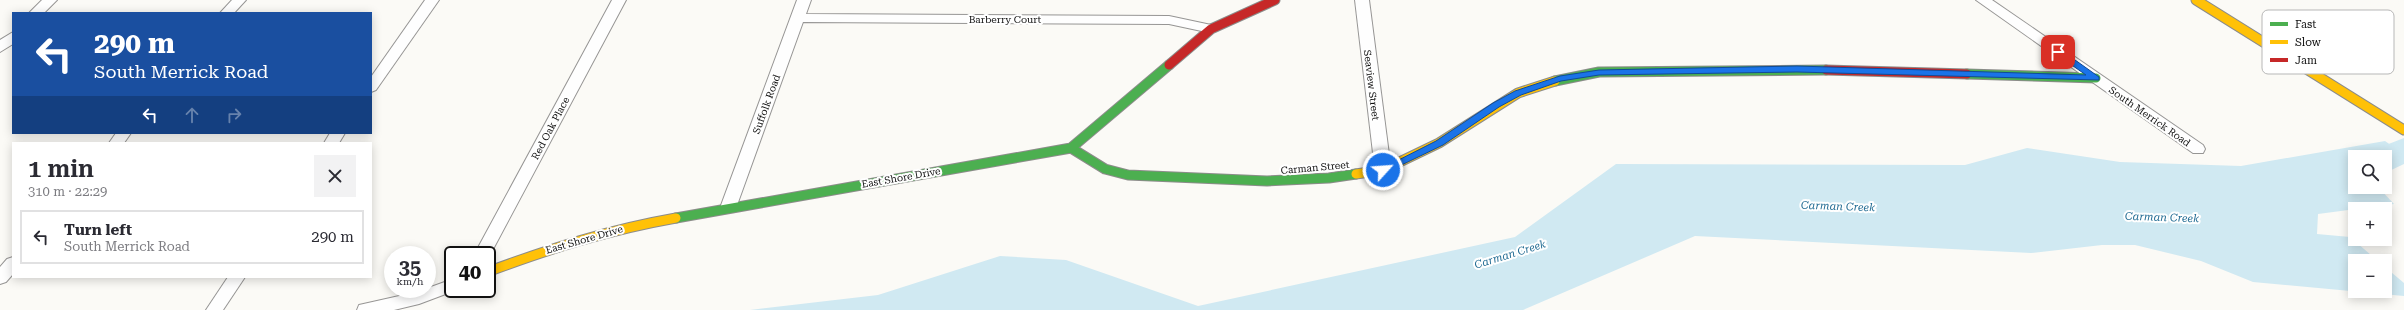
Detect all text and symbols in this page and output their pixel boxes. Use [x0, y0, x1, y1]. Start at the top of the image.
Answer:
legend [2262, 10, 2394, 74]
street label: Barberry Court [969, 14, 1042, 25]
text: Fast [2295, 18, 2316, 31]
text: 290 m [94, 27, 175, 60]
icon: left [28, 28, 80, 80]
pin [2041, 35, 2075, 69]
text: Slow [2295, 36, 2322, 49]
icon: arrive [2047, 41, 2069, 63]
street label: Seaview Street [1362, 49, 1381, 121]
text: Jam [2295, 54, 2317, 67]
text: South Merrick Road [94, 61, 268, 82]
street label: Suffolk Road [751, 72, 783, 135]
street label: South Merrick Road [2107, 84, 2193, 149]
street label: Red Oak Place [529, 95, 572, 161]
icon: left [139, 104, 161, 126]
icon: ahead [181, 104, 203, 126]
icon: right [223, 104, 245, 126]
position arrow [1362, 149, 1404, 191]
map controls [2348, 150, 2392, 298]
button: search [2348, 150, 2392, 194]
text: 1 min [28, 155, 94, 183]
button: close [314, 155, 356, 197]
street label: Carman Street [1280, 159, 1350, 176]
street label: East Shore Drive [861, 165, 942, 190]
text: 310 m · 22:29 [28, 184, 107, 199]
water label: Carman Creek [1801, 199, 1875, 214]
button: + [2348, 202, 2392, 246]
water label: Carman Creek [2125, 210, 2199, 225]
text: Turn left [64, 221, 132, 239]
street label: East Shore Drive [544, 223, 625, 256]
icon: left [30, 226, 52, 248]
text: 290 m [311, 228, 354, 246]
water label: Carman Creek [1473, 237, 1547, 272]
text: South Merrick Road [64, 239, 190, 254]
speed limit sign: 40 [444, 246, 496, 298]
button: − [2348, 254, 2392, 298]
text: 35 [399, 255, 421, 279]
text: km/h [397, 276, 423, 287]

